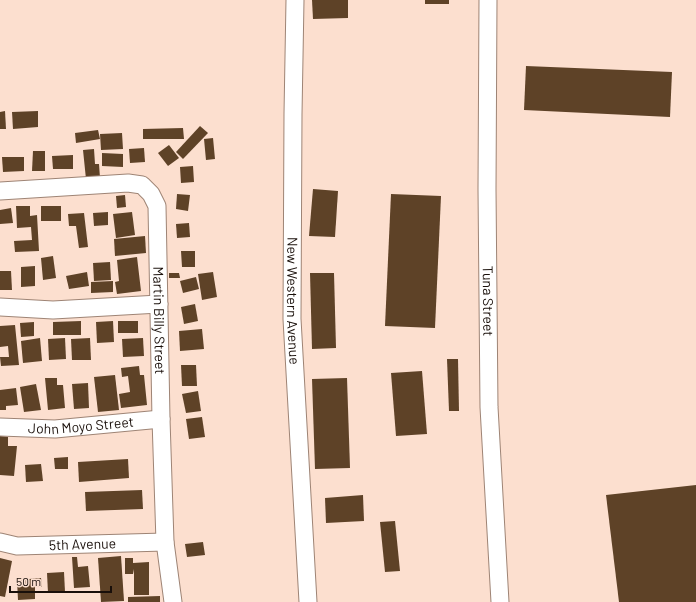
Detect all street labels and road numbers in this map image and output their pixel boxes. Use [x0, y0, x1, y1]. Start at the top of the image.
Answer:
street label: New Western Avenue [284, 237, 304, 365]
street label: Martin Billy Street [150, 266, 169, 375]
street label: Tuna Street [480, 266, 497, 336]
street label: John Moyo Street [28, 413, 134, 437]
street label: 5th Avenue [49, 534, 116, 553]

